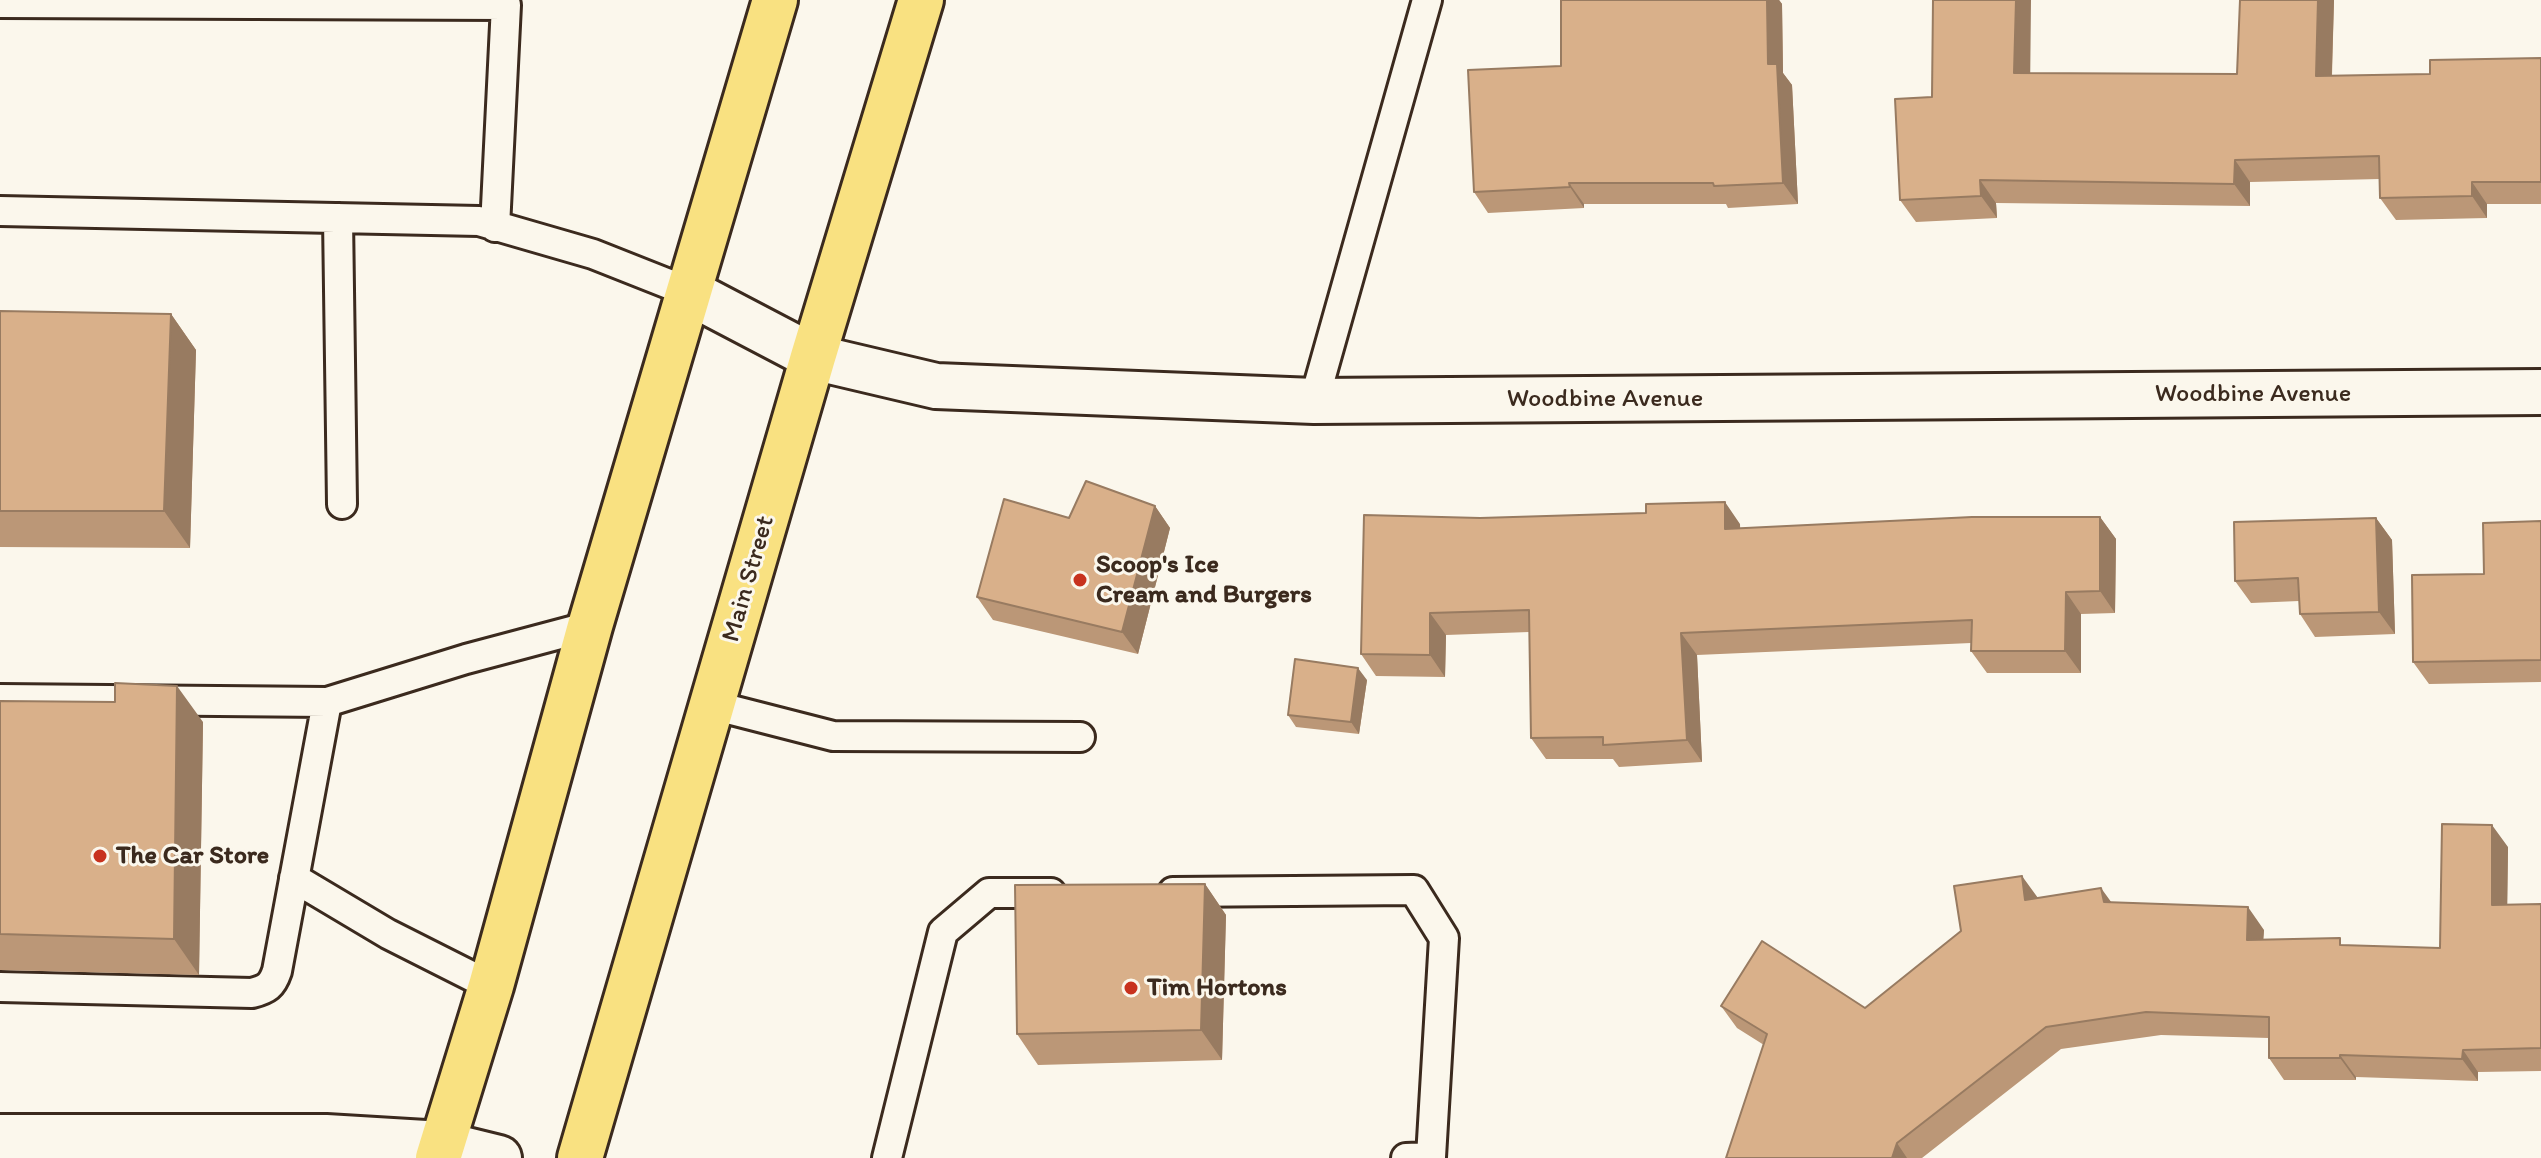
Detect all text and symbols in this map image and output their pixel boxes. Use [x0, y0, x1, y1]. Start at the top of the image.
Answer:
street label: Woodbine Avenue [2155, 378, 2351, 410]
street label: Woodbine Avenue [1507, 383, 1703, 415]
street label: Main Street [716, 512, 782, 646]
place label: Scoop's Ice Cream and Burgers [1096, 549, 1312, 610]
marker: Scoop's Ice Cream and Burgers [1071, 571, 1089, 589]
place label: The Car Store [116, 840, 269, 872]
marker: The Car Store [91, 847, 109, 865]
place label: Tim Hortons [1147, 972, 1287, 1004]
marker: Tim Hortons [1122, 979, 1140, 997]

